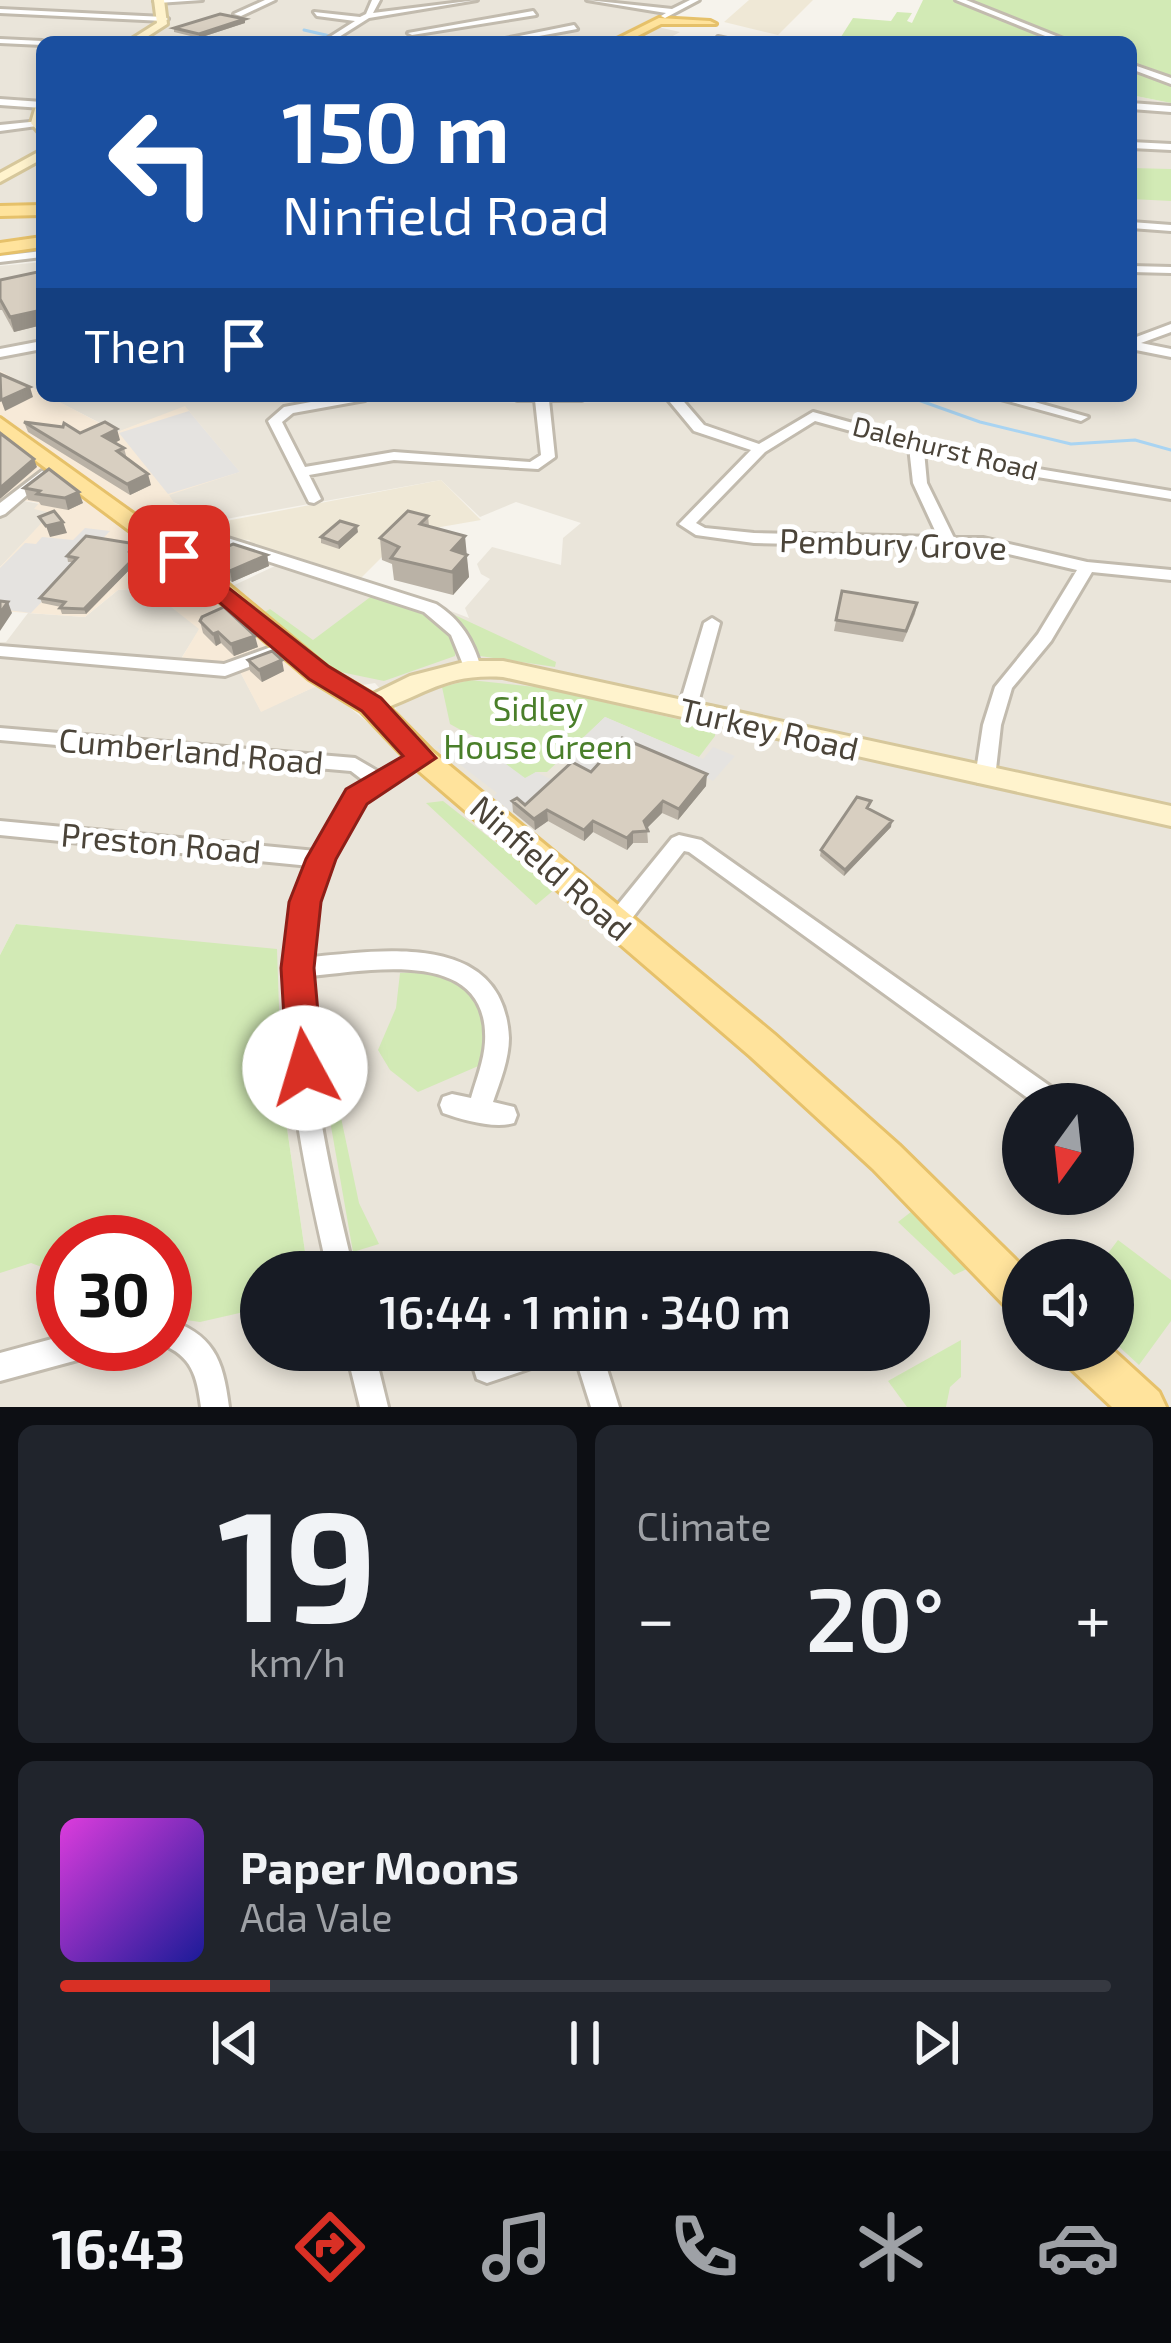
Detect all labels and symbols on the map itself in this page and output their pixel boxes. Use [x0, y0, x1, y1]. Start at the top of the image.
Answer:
street label: Dalehurst Road [850, 409, 1041, 485]
pin [128, 505, 230, 607]
street label: Pembury Grove [778, 519, 1008, 567]
park label: Sidley House Green [443, 688, 633, 766]
street label: Turkey Road [676, 688, 863, 768]
street label: Cumberland Road [57, 719, 325, 782]
street label: Ninfield Road [463, 786, 640, 948]
street label: Preston Road [59, 813, 263, 871]
position arrow [242, 1005, 368, 1131]
north arrow [1002, 1083, 1134, 1215]
speed limit sign: 30 [36, 1215, 192, 1371]

